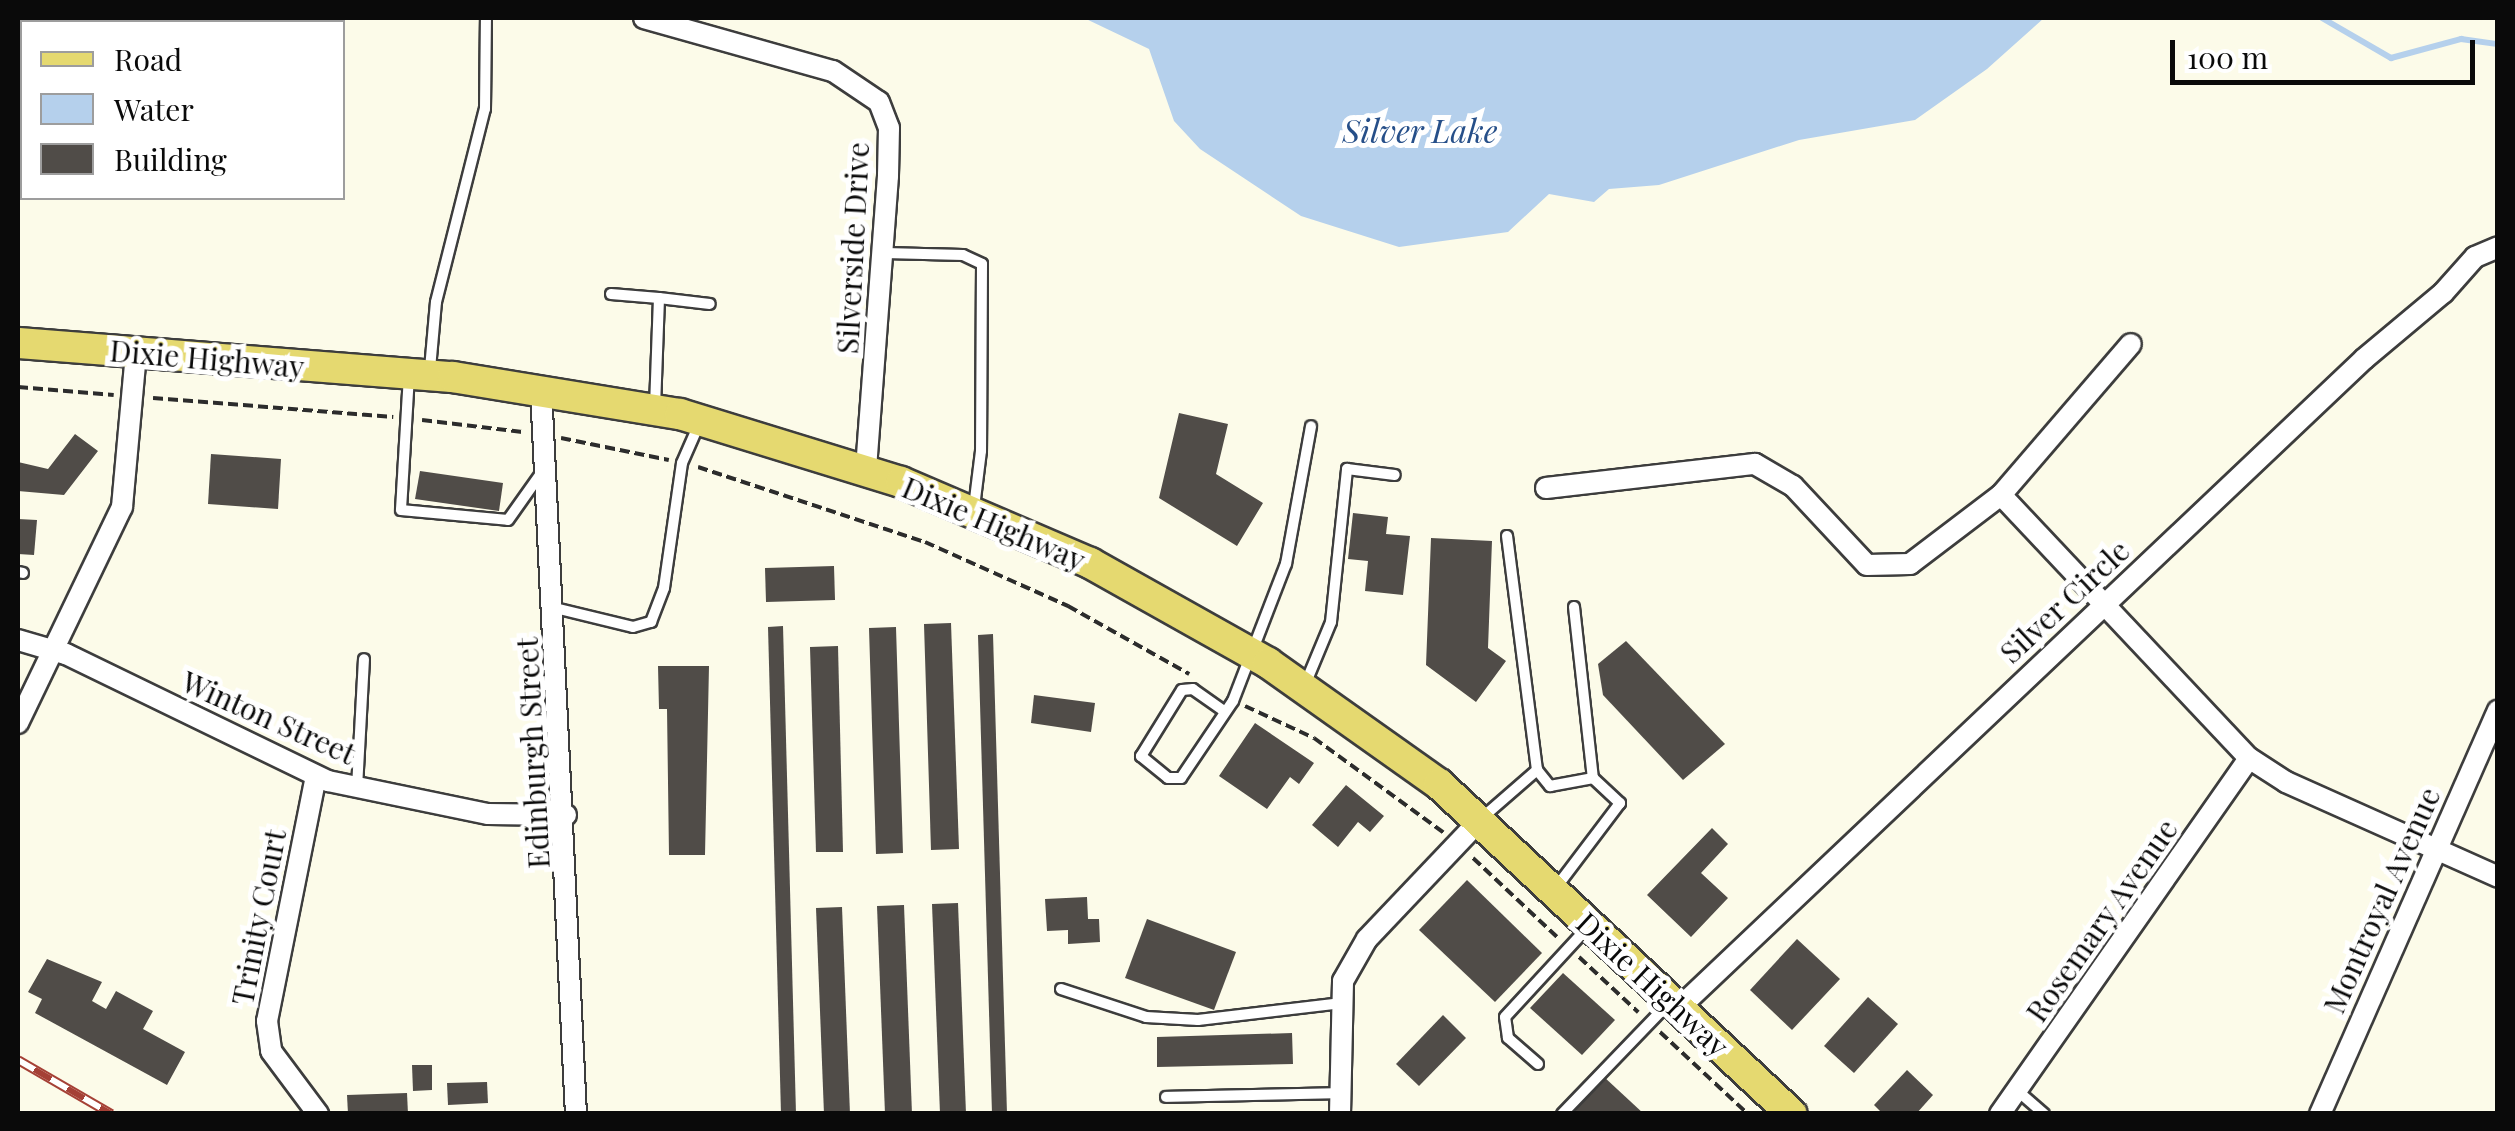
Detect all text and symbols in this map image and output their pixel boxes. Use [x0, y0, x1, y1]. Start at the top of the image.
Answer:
legend [20, 20, 345, 200]
scale bar [2175, 20, 2480, 82]
text: 100 m [2187, 37, 2268, 77]
text: Road [114, 39, 182, 79]
text: Water [114, 89, 194, 129]
water label: Silver Lake [1342, 111, 1498, 149]
text: Building [114, 139, 227, 179]
street label: Silverside Drive [828, 141, 876, 355]
street label: Dixie Highway [108, 332, 306, 384]
street label: Dixie Highway [897, 468, 1091, 578]
street label: Silver Circle [1992, 532, 2136, 670]
street label: Edinburgh Street [508, 636, 556, 870]
street label: Winton Street [177, 663, 361, 771]
street label: Montroyal Avenue [2315, 781, 2447, 1019]
street label: Rosemary Avenue [2017, 811, 2185, 1029]
street label: Trinity Court [223, 826, 293, 1008]
street label: Dixie Highway [1569, 904, 1737, 1064]

